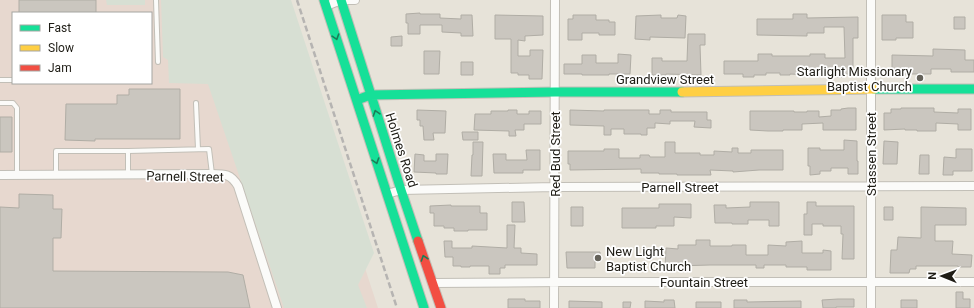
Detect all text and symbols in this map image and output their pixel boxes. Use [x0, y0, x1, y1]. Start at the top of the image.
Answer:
legend [12, 12, 152, 84]
text: Fast [48, 21, 71, 35]
one-way arrow [331, 33, 340, 40]
text: Slow [48, 41, 74, 55]
text: Jam [48, 61, 72, 75]
place label: Starlight Missionary Baptist Church [797, 64, 912, 94]
street label: Grandview Street [616, 72, 714, 87]
marker: Starlight Missionary Baptist Church [915, 73, 925, 83]
one-way arrow [372, 109, 381, 116]
street label: Holmes Road [382, 111, 421, 190]
street label: Red Bud Street [548, 111, 563, 197]
street label: Stassen Street [864, 112, 879, 196]
one-way arrow [371, 157, 380, 164]
street label: Parnell Street [146, 168, 224, 185]
street label: Parnell Street [641, 180, 719, 195]
place label: New Light Baptist Church [606, 244, 691, 274]
marker: New Light Baptist Church [593, 253, 603, 263]
one-way arrow [421, 254, 429, 261]
north arrow [922, 256, 962, 296]
text: N [926, 272, 939, 280]
street label: Fountain Street [660, 275, 748, 290]

